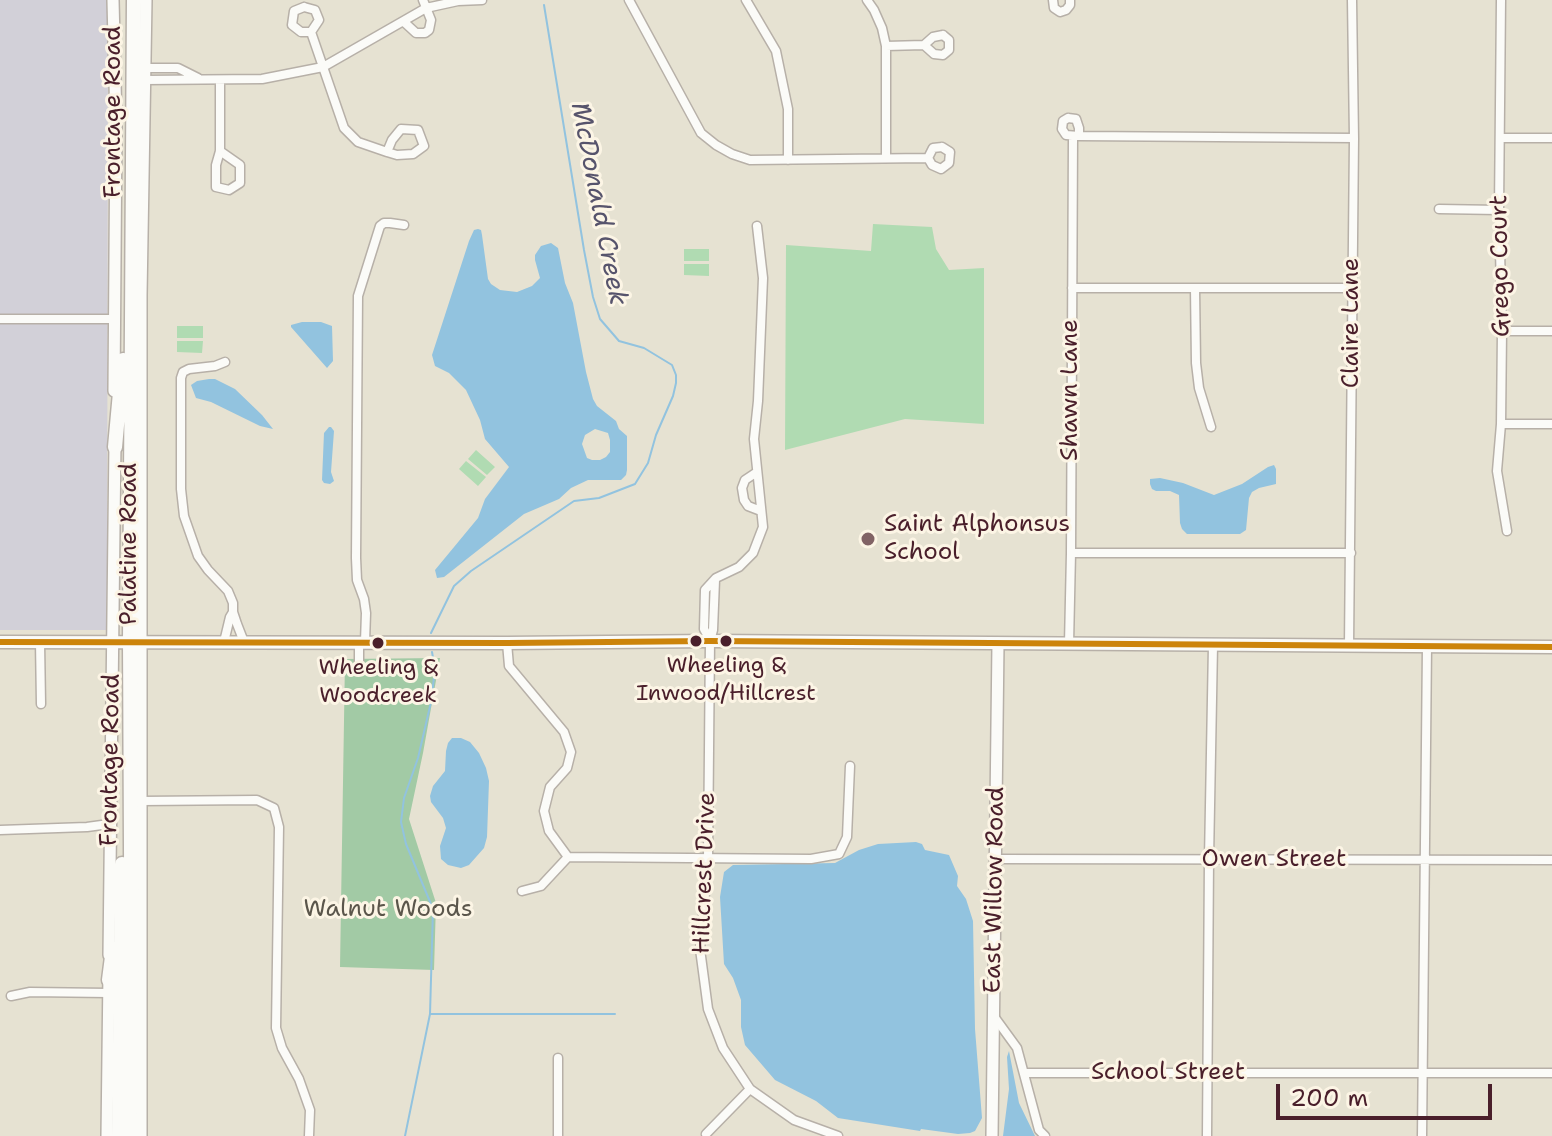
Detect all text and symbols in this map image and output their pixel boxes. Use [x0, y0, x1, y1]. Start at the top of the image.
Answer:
street label: Frontage Road [100, 26, 128, 198]
water label: McDonald Creek [563, 100, 633, 308]
street label: Grego Court [1485, 195, 1517, 337]
street label: Claire Lane [1338, 258, 1366, 388]
street label: Shawn Lane [1057, 319, 1085, 461]
street label: Palatine Road [116, 463, 144, 625]
place label: Saint Alphonsus School [884, 511, 1070, 567]
marker: Saint Alphonsus School [859, 530, 877, 548]
unlabelled marker [688, 633, 704, 649]
marker: Wheeling & Inwood/Hillcrest [718, 633, 734, 649]
marker: Wheeling & Woodcreek [370, 635, 386, 651]
place label: Wheeling & Inwood/Hillcrest [636, 653, 816, 704]
place label: Wheeling & Woodcreek [319, 655, 437, 706]
street label: Frontage Road [95, 673, 127, 847]
street label: East Willow Road [979, 786, 1011, 994]
street label: Hillcrest Drive [688, 792, 722, 954]
street label: Owen Street [1202, 846, 1346, 874]
park label: Walnut Woods [303, 896, 473, 924]
street label: School Street [1091, 1059, 1245, 1087]
scale bar [1280, 1068, 1496, 1118]
text: 200 m [1290, 1082, 1368, 1114]

